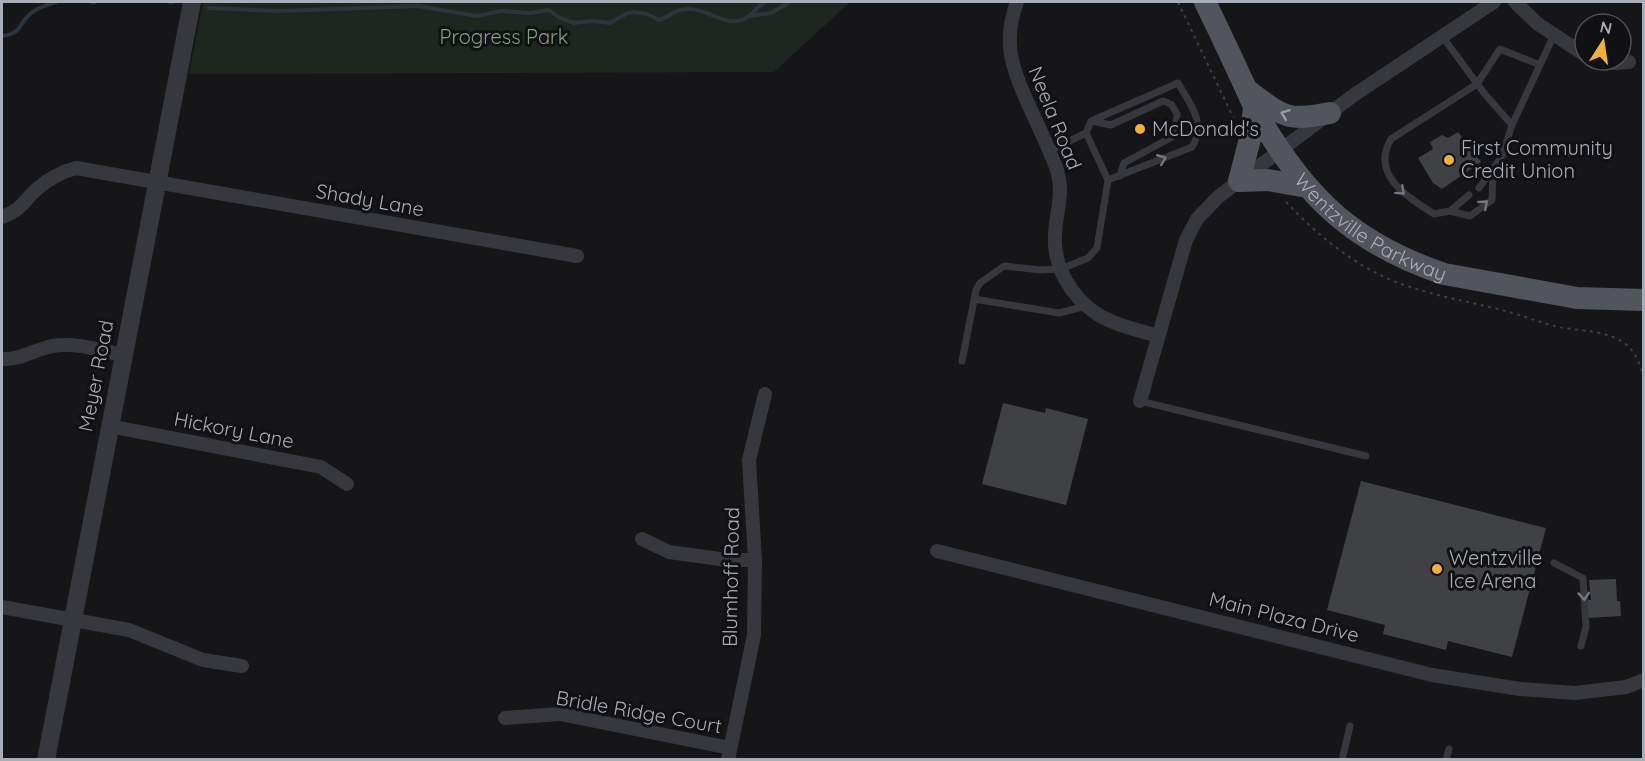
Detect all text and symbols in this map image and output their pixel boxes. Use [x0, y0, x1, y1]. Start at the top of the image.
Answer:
north arrow [1573, 12, 1633, 72]
text: N [1598, 16, 1614, 38]
park label: Progress Park [440, 24, 568, 49]
street label: Neela Road [1023, 63, 1087, 173]
one-way arrow [1280, 109, 1291, 121]
place label: McDonald's [1152, 116, 1259, 141]
marker: McDonald's [1133, 122, 1147, 136]
place label: First Community Credit Union [1461, 135, 1613, 183]
marker: First Community Credit Union [1442, 153, 1456, 167]
one-way arrow [1156, 154, 1167, 166]
street label: Wentzville Parkway [1289, 168, 1450, 286]
street label: Shady Lane [314, 178, 426, 221]
one-way arrow [1394, 184, 1405, 195]
one-way arrow [1478, 201, 1489, 212]
street label: Meyer Road [72, 318, 119, 434]
street label: Hickory Lane [172, 406, 296, 453]
street label: Blumhoff Road [717, 507, 744, 647]
place label: Wentzville Ice Arena [1449, 545, 1542, 593]
marker: Wentzville Ice Arena [1430, 562, 1444, 576]
street label: Main Plaza Drive [1206, 586, 1362, 647]
one-way arrow [1577, 591, 1590, 600]
street label: Bridle Ridge Court [554, 685, 724, 738]

